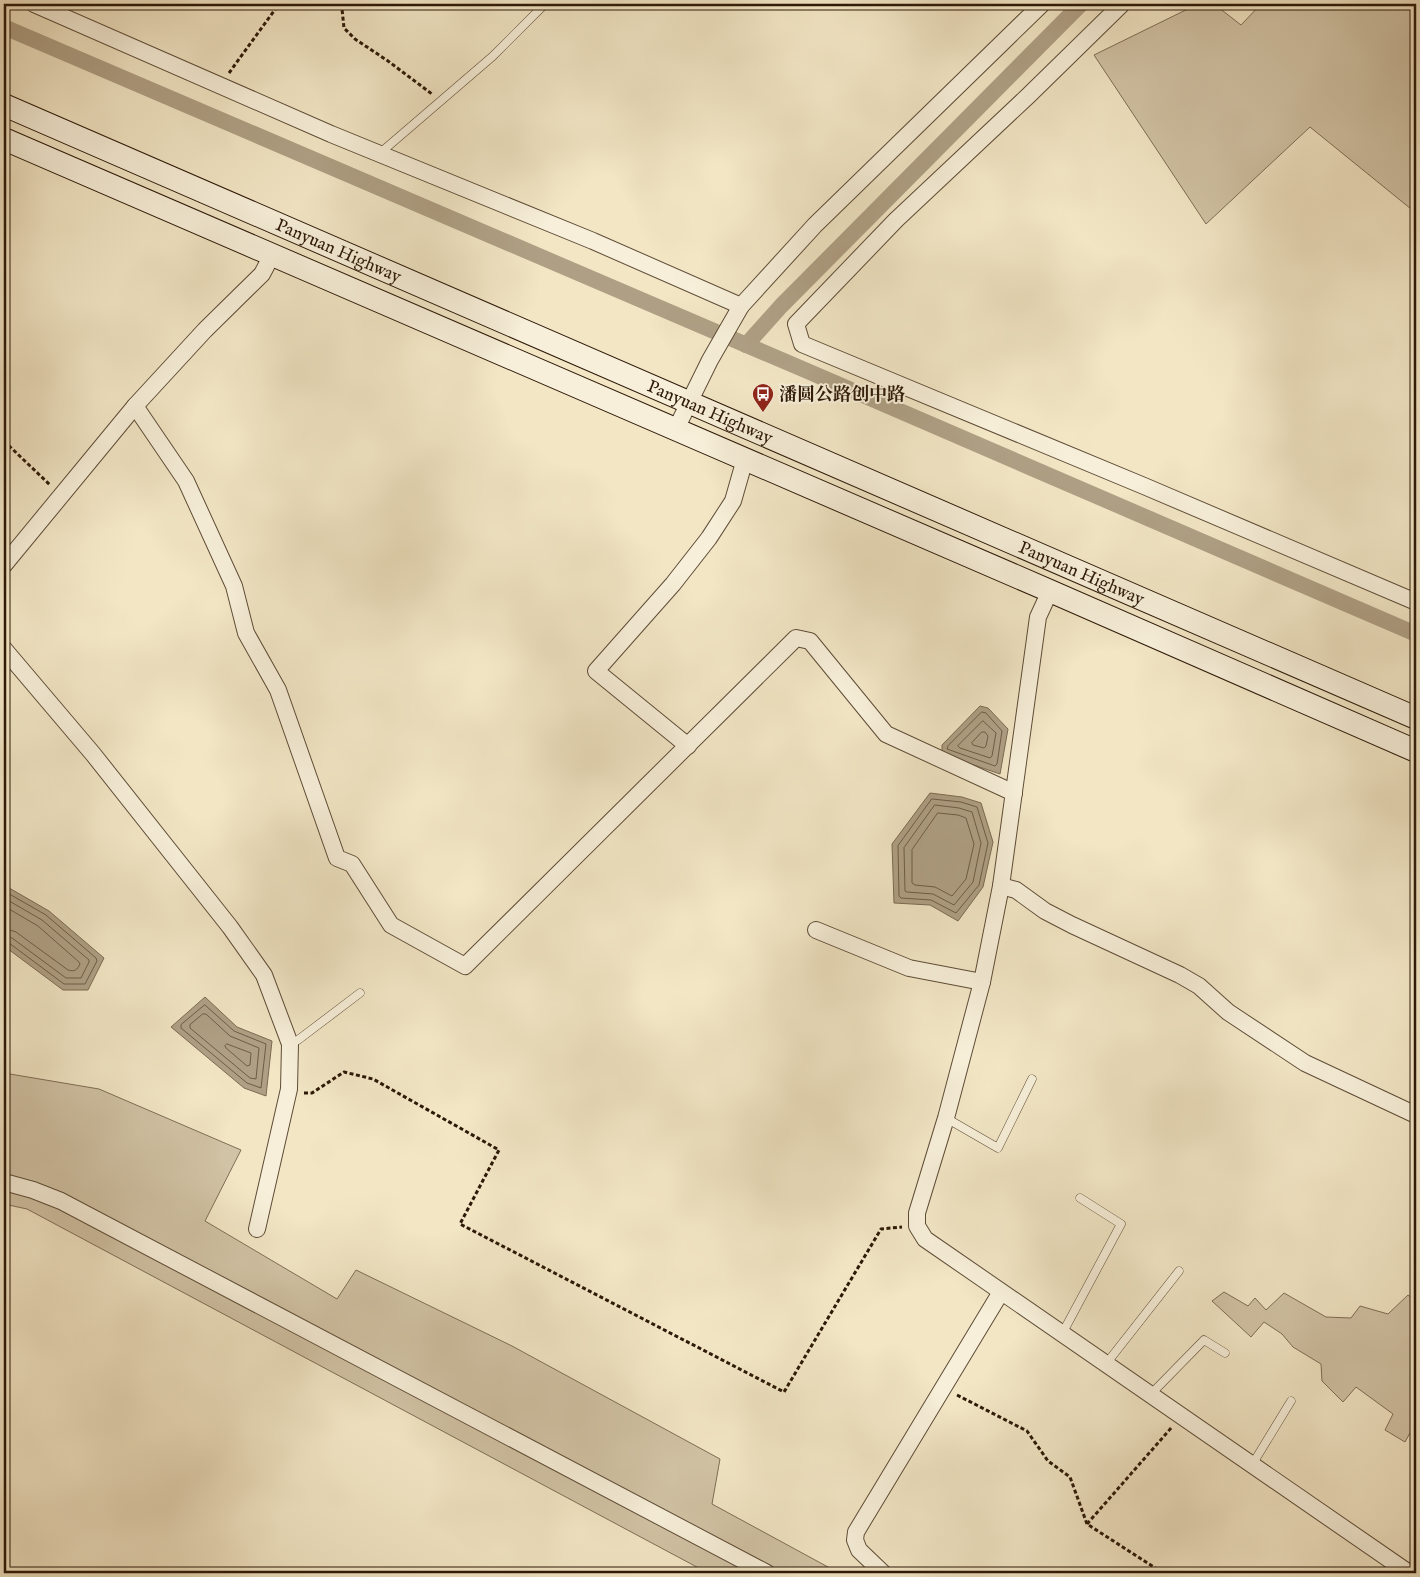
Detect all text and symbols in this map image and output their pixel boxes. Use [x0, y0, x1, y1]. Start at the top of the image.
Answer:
street label: Panyuan Highway [272, 214, 405, 289]
street label: Panyuan Highway [643, 376, 776, 450]
bus stop icon: 潘圆公路创中路 [751, 382, 775, 413]
place label: 潘圆公路创中路 [779, 384, 905, 407]
street label: Panyuan Highway [1015, 537, 1148, 612]

